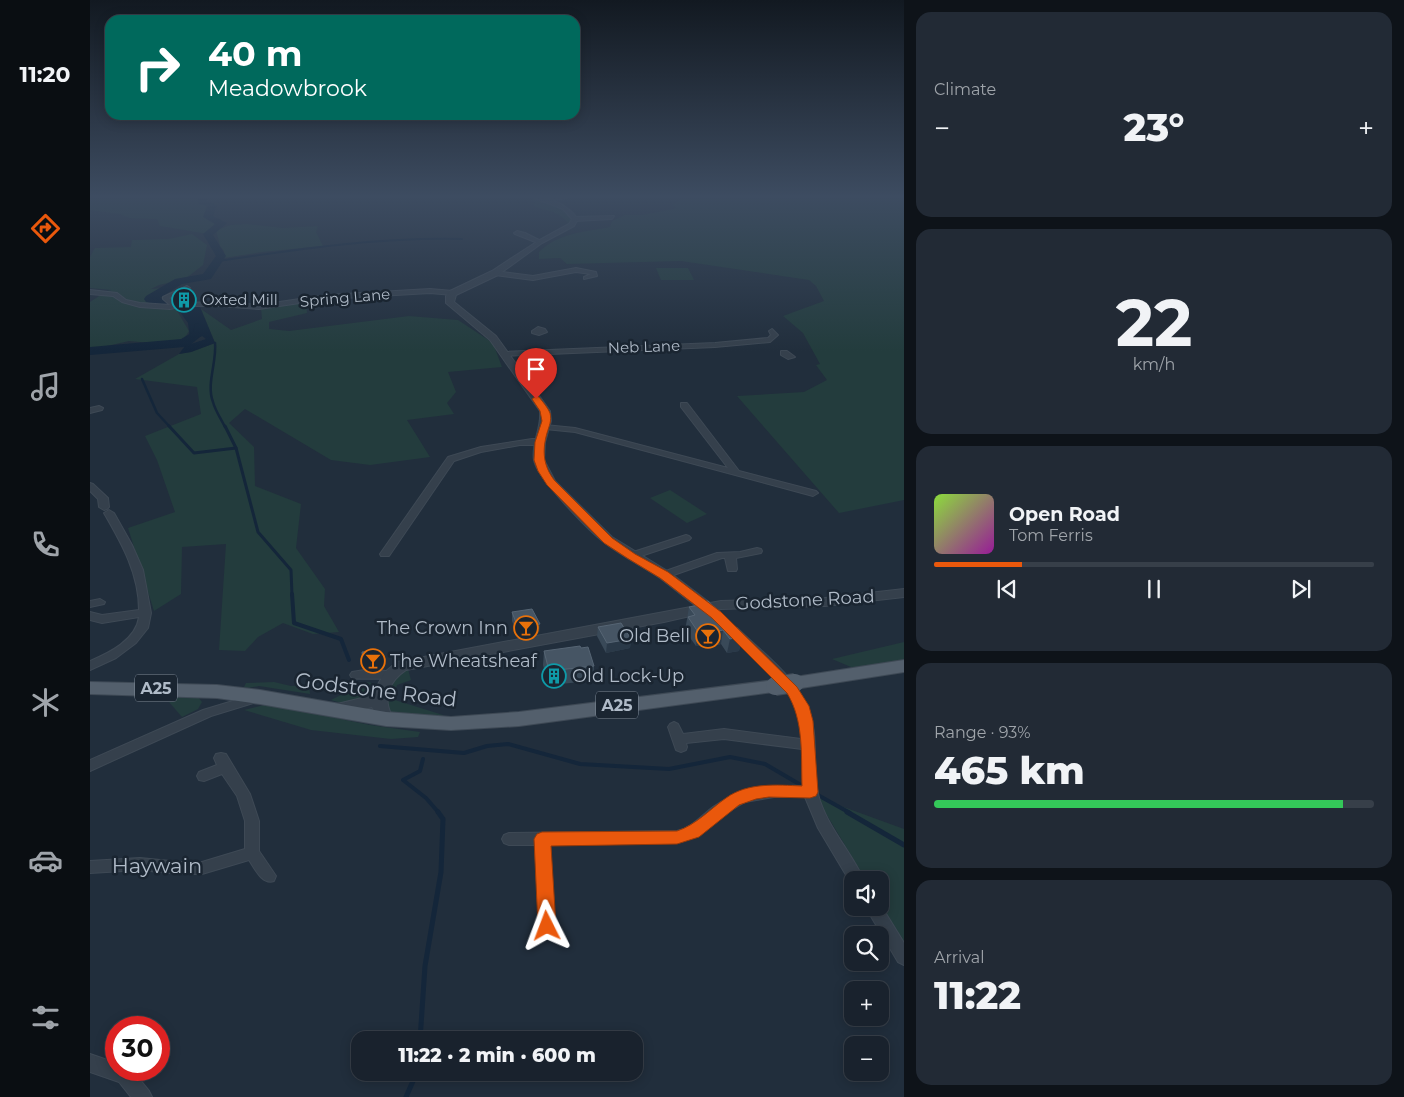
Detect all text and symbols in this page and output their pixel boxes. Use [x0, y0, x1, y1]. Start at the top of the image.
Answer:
text: 40 m [208, 32, 303, 75]
icon: right [125, 35, 190, 100]
text: 11:20 [20, 61, 70, 88]
text: Meadowbrook [208, 75, 367, 102]
text: Climate [934, 80, 996, 99]
text: 23° [1124, 104, 1184, 151]
text: − [934, 111, 950, 145]
text: + [1358, 111, 1374, 145]
icon: directions [28, 211, 63, 246]
text: 22 [1116, 283, 1192, 362]
street label: Spring Lane [299, 284, 391, 311]
building icon: Oxted Mill [171, 287, 197, 313]
place label: Oxted Mill [202, 290, 278, 309]
street label: Neb Lane [608, 336, 680, 357]
pin [515, 348, 557, 399]
icon: arrive [522, 355, 550, 383]
text: km/h [1133, 355, 1175, 374]
icon: music [28, 369, 63, 404]
text: Open Road [1009, 503, 1120, 526]
text: Tom Ferris [1009, 526, 1093, 545]
icon: phone [28, 527, 63, 562]
icon: previous [993, 575, 1021, 603]
icon: pause [1140, 575, 1168, 603]
icon: next [1287, 575, 1315, 603]
street label: Godstone Road [735, 585, 875, 615]
bar icon: The Crown Inn [513, 615, 539, 641]
place label: The Crown Inn [377, 617, 508, 639]
bar icon: Old Bell [695, 623, 721, 649]
place label: Old Bell [619, 625, 690, 647]
bar icon: The Wheatsheaf [360, 648, 386, 674]
place label: The Wheatsheaf [390, 650, 538, 672]
building icon: Old Lock-Up [541, 663, 567, 689]
place label: Old Lock-Up [572, 665, 684, 687]
street label: Godstone Road [294, 667, 458, 712]
road number: A25 [135, 674, 177, 701]
icon: climate [28, 685, 63, 720]
road number: A25 [596, 692, 638, 718]
text: Range · 93% [934, 723, 1031, 742]
text: 465 km [934, 747, 1085, 794]
icon: car [28, 843, 63, 878]
street label: Haywain [112, 853, 202, 878]
map controls [844, 871, 889, 1081]
button: sound [844, 871, 889, 916]
position arrow [520, 899, 572, 951]
button: search [844, 926, 889, 971]
text: Arrival [934, 948, 984, 967]
text: 11:22 [934, 972, 1021, 1019]
button: + [844, 981, 889, 1026]
icon: filters [28, 1000, 63, 1035]
speed limit sign: 30 [105, 1016, 170, 1081]
button: − [844, 1036, 889, 1081]
text: 11:22 · 2 min · 600 m [398, 1044, 596, 1067]

